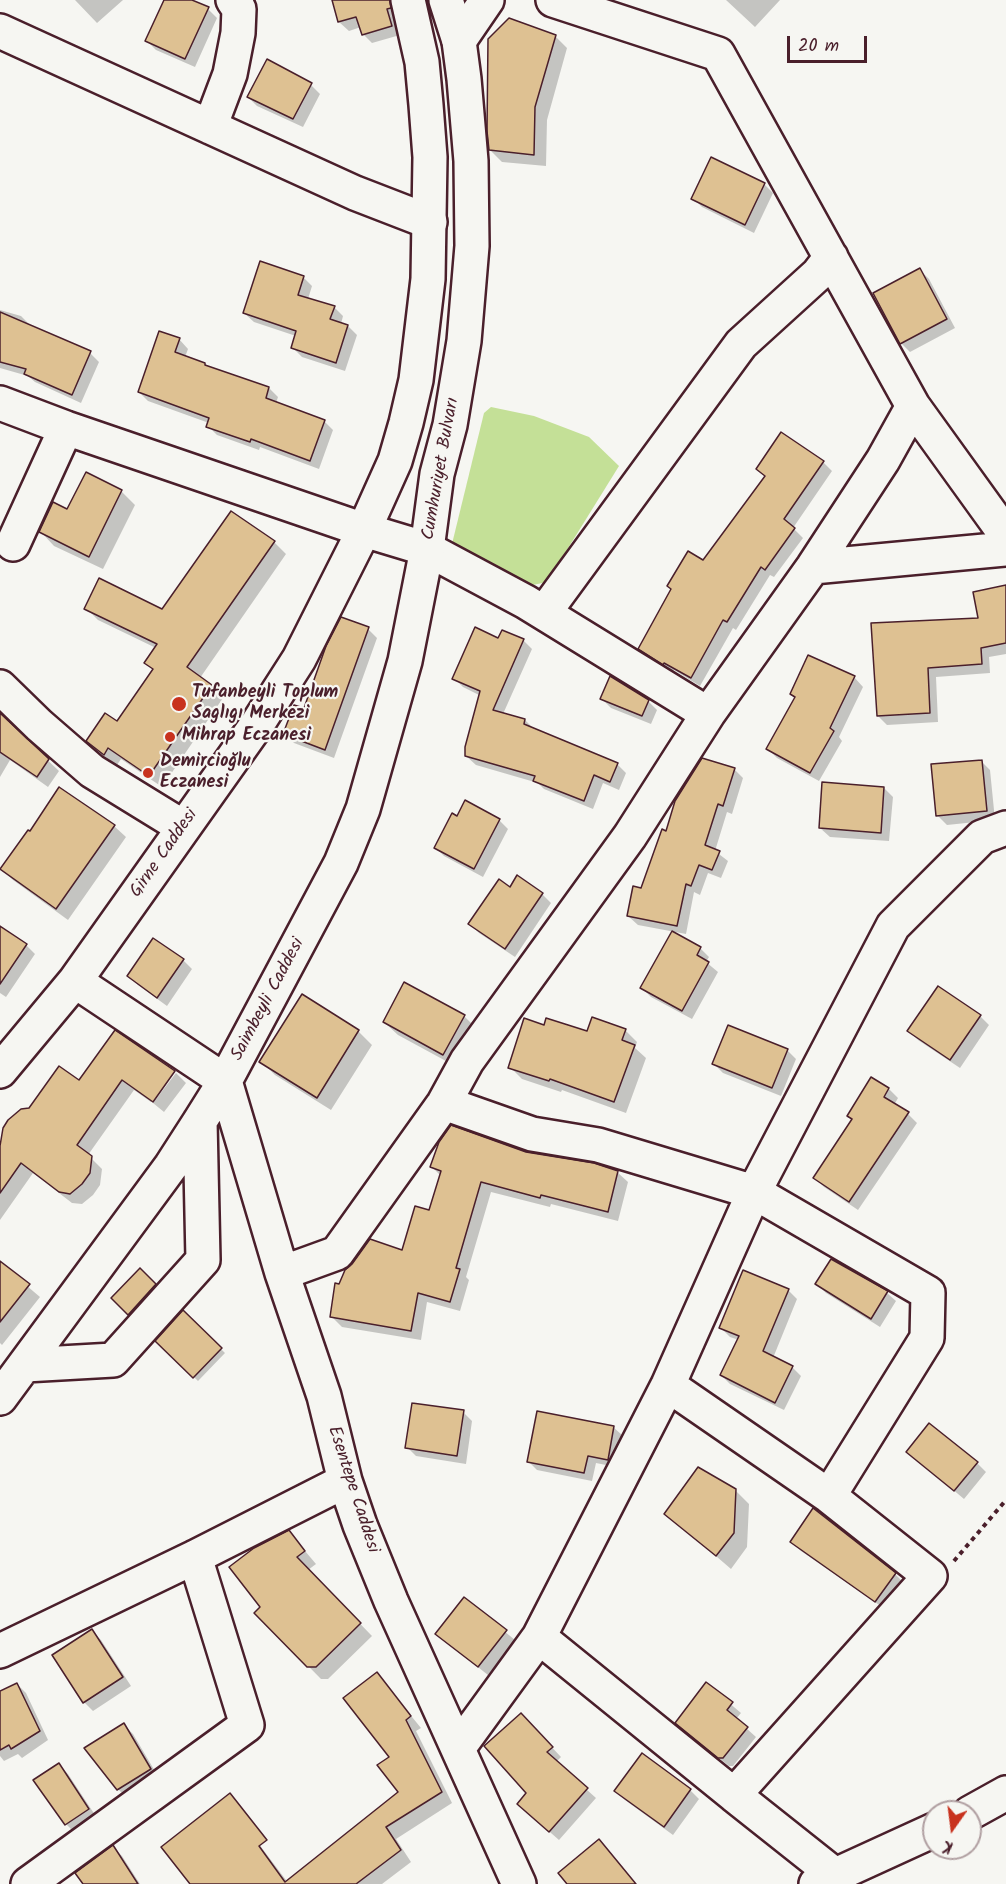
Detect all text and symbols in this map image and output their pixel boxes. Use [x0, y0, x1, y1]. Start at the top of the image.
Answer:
scale bar [790, 24, 870, 62]
text: 20 m [798, 32, 839, 61]
street label: Cumhuriyet Bulvarı [419, 396, 465, 542]
place label: Tufanbeyli Toplum Saglıgı Merkezi [192, 683, 338, 726]
marker: Tufanbeyli Toplum Saglıgı Merkezi [170, 695, 188, 713]
place label: Mihrap Eczanesi [182, 726, 311, 748]
marker: Mihrap Eczanesi [163, 730, 177, 744]
place label: Demircioğlu Eczanesi [160, 752, 250, 795]
marker: Demircioğlu Eczanesi [141, 766, 155, 780]
street label: Girne Caddesi [127, 805, 203, 903]
street label: Saimbeyli Caddesi [228, 935, 310, 1065]
street label: Esentepe Caddesi [321, 1424, 383, 1556]
north arrow [922, 1800, 982, 1860]
text: K [940, 1833, 956, 1859]

